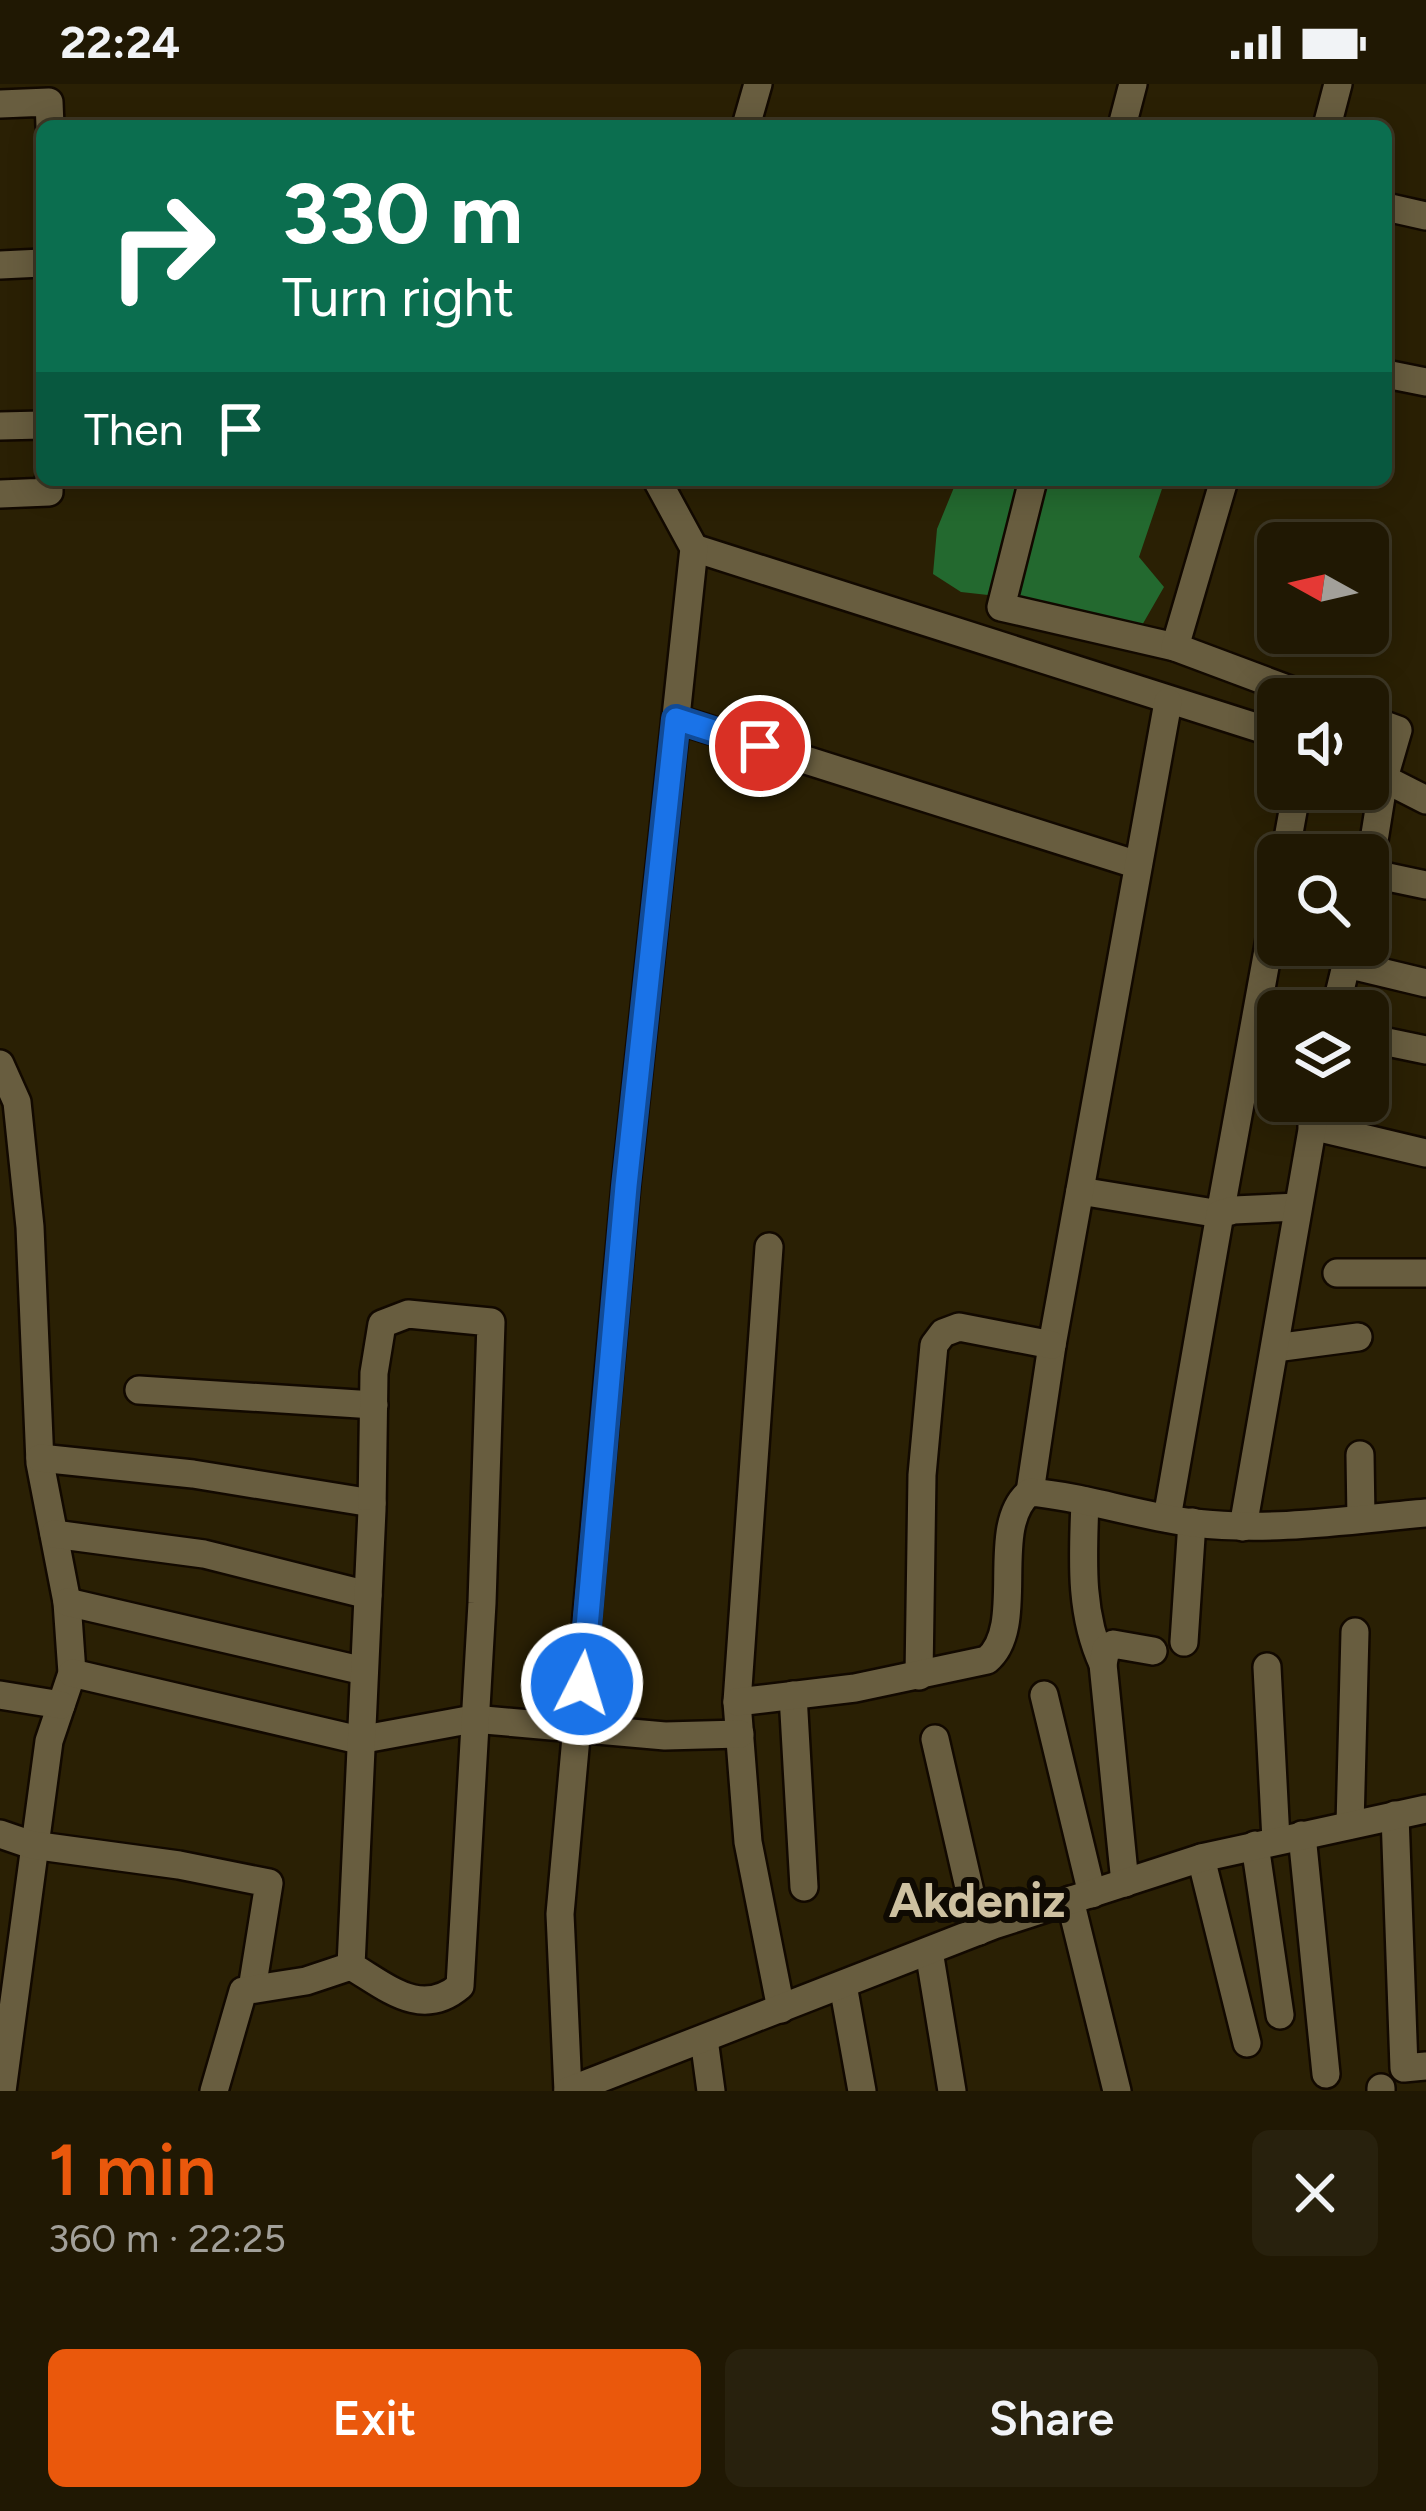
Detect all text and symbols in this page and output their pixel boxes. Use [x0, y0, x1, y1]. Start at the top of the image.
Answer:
text: 22:24 [60, 15, 180, 69]
text: 330 m [282, 163, 523, 264]
icon: right [84, 168, 240, 324]
text: Turn right [282, 265, 514, 330]
icon: arrive [208, 396, 274, 462]
text: Then [84, 402, 184, 456]
north arrow [1257, 522, 1389, 654]
map controls [1257, 522, 1389, 1122]
button: sound [1257, 678, 1389, 810]
pin [709, 695, 811, 797]
icon: arrive [727, 713, 793, 779]
button: search [1257, 834, 1389, 966]
button: layers [1257, 990, 1389, 1122]
position arrow [519, 1621, 645, 1747]
district label: Akdeniz [889, 1871, 1065, 1929]
text: 1 min [48, 2127, 216, 2213]
button: close [1252, 2130, 1378, 2256]
text: 360 m · 22:25 [48, 2215, 286, 2262]
button: Exit [48, 2349, 701, 2487]
button: Share [725, 2349, 1378, 2487]

